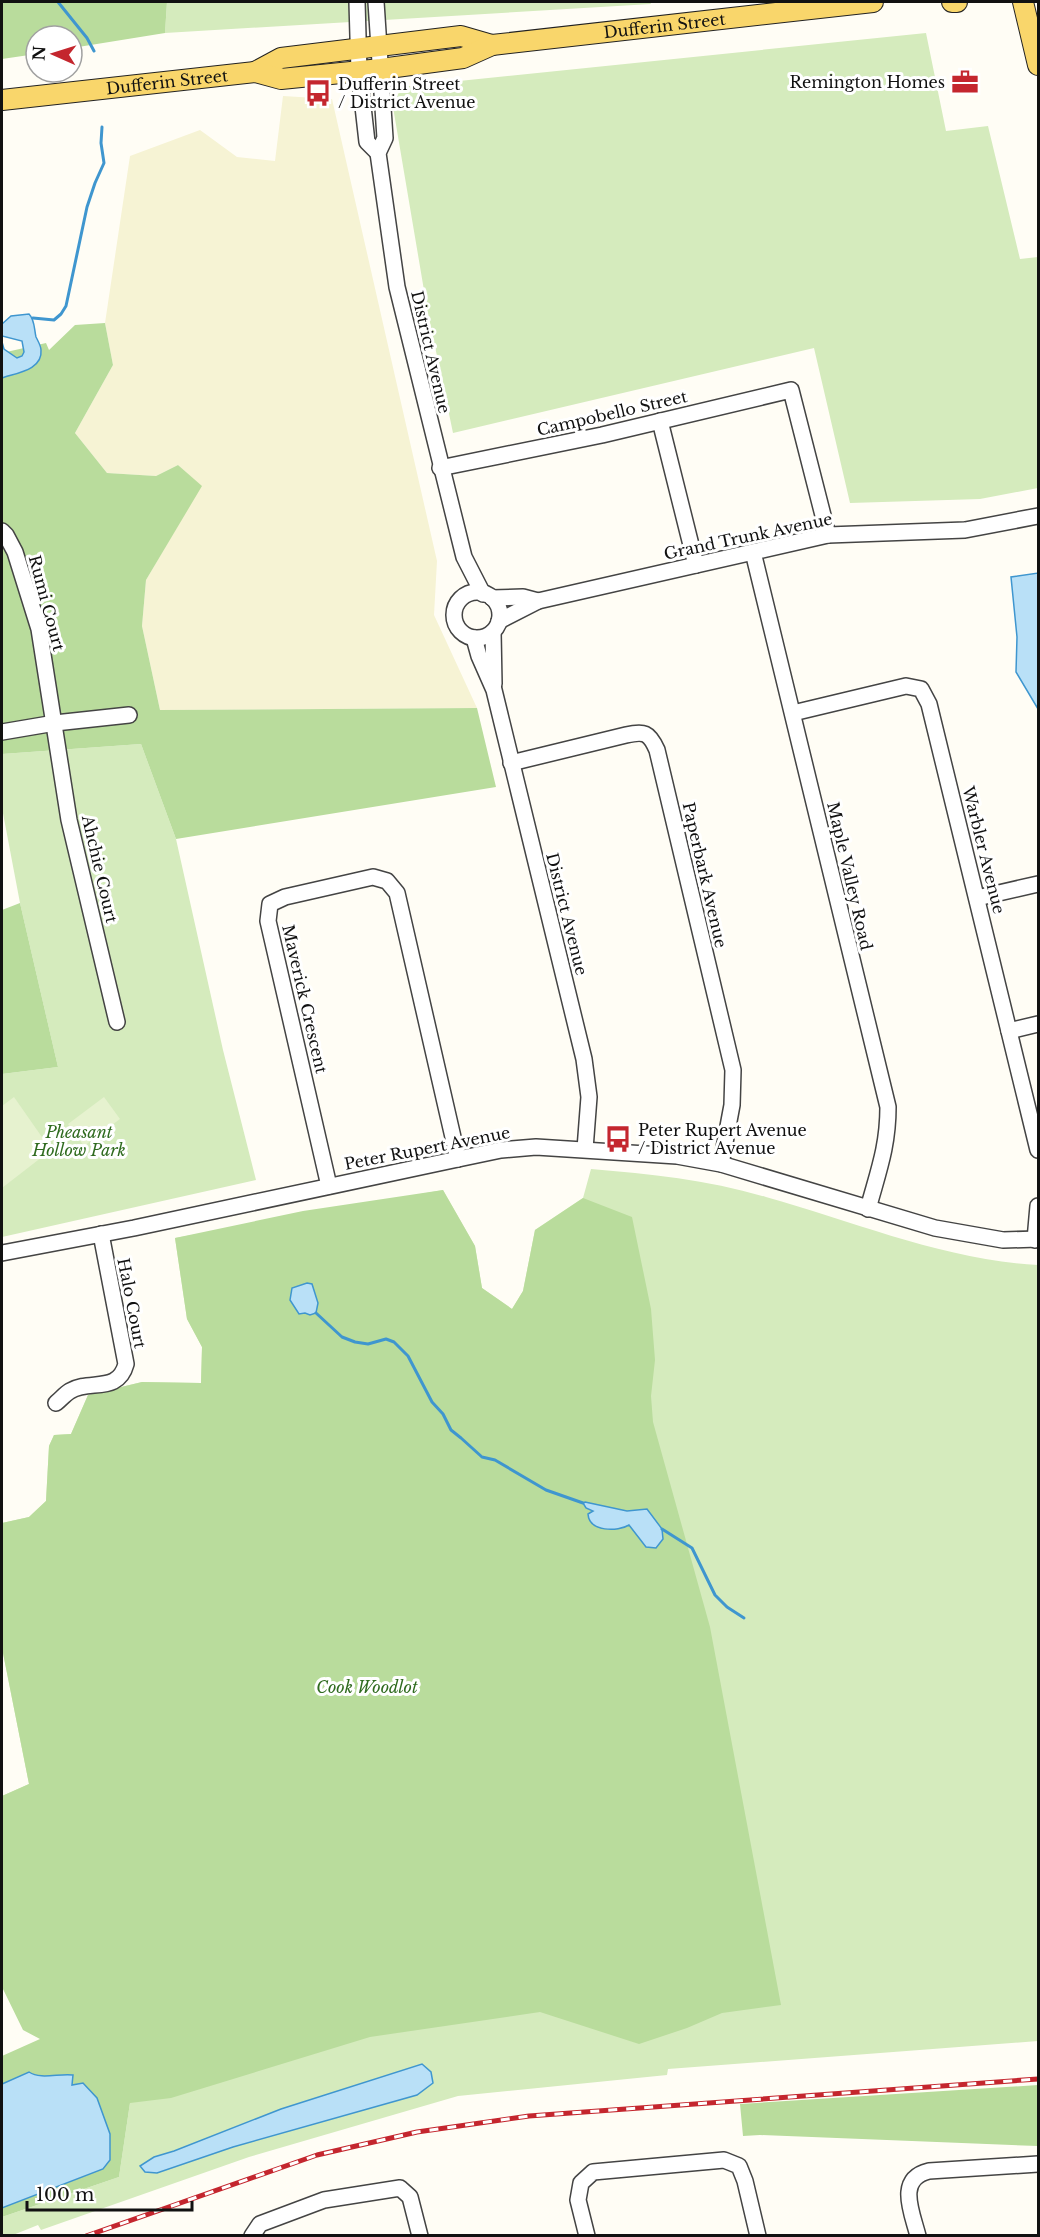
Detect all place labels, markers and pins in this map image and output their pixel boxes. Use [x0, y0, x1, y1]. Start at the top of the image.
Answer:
office icon: Remington Homes [950, 67, 980, 97]
place label: Remington Homes [790, 72, 945, 92]
place label: Dufferin Street / District Avenue [338, 74, 475, 112]
bus stop icon: Dufferin Street / District Avenue [303, 78, 333, 108]
place label: Peter Rupert Avenue / District Avenue [638, 1120, 807, 1158]
bus stop icon: Peter Rupert Avenue / District Avenue [603, 1124, 633, 1154]

